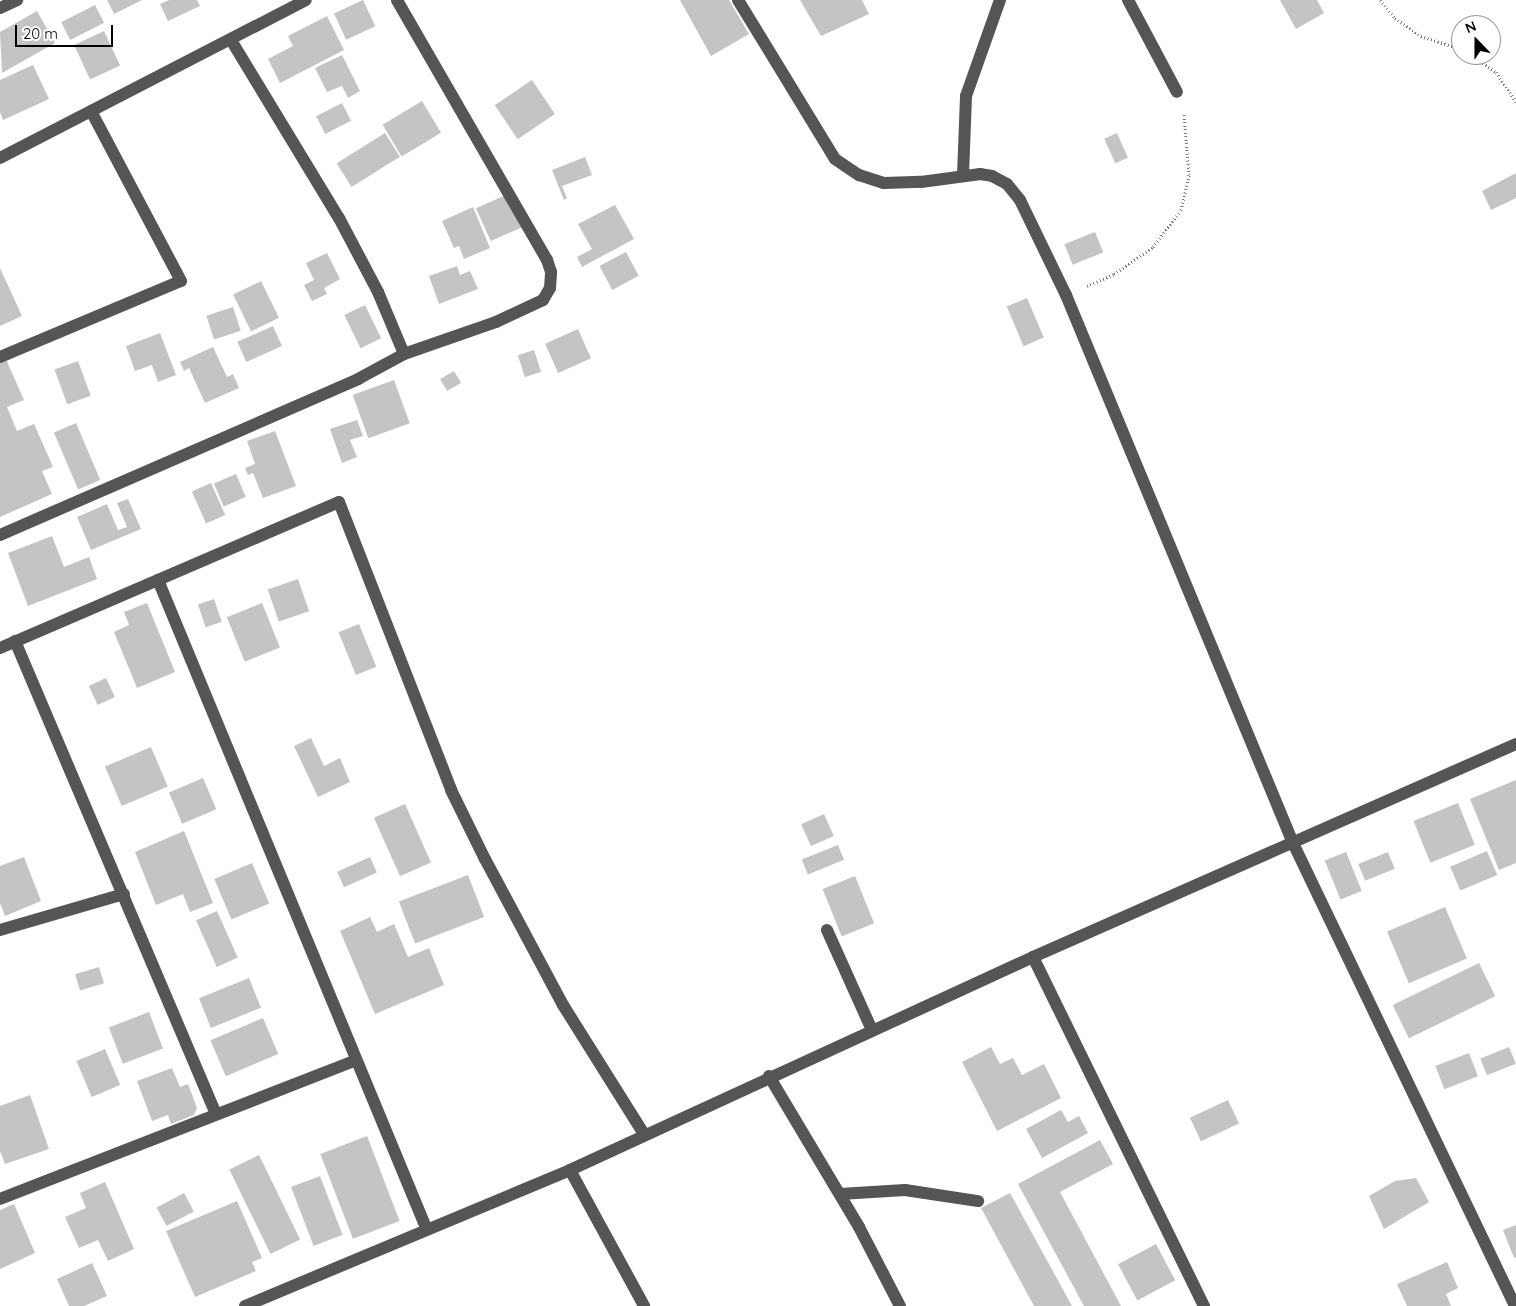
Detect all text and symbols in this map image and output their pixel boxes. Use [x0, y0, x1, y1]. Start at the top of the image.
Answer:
scale bar [18, 15, 115, 47]
north arrow [1451, 15, 1501, 65]
text: N [1463, 17, 1479, 37]
text: 20 m [23, 24, 58, 43]

